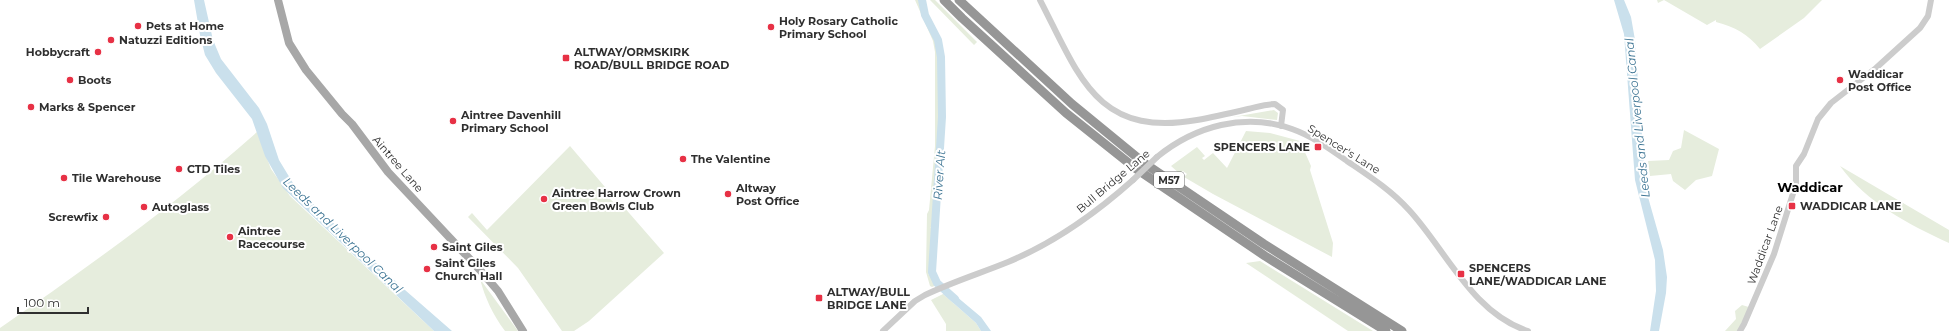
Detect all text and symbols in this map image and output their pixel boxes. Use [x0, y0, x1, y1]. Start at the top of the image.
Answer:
place label: Holy Rosary Catholic Primary School [779, 14, 898, 41]
place label: Pets at Home [146, 19, 224, 33]
marker: Pets at Home [133, 21, 143, 31]
marker: Holy Rosary Catholic Primary School [766, 22, 776, 32]
place label: Natuzzi Editions [119, 33, 213, 47]
marker: Natuzzi Editions [106, 35, 116, 45]
water label: Leeds and Liverpool Canal [1621, 37, 1653, 198]
place label: Hobbycraft [26, 45, 90, 59]
place label: ALTWAY/ORMSKIRK ROAD/BULL BRIDGE ROAD [573, 45, 729, 72]
marker: Hobbycraft [93, 47, 103, 57]
marker: ALTWAY/ORMSKIRK ROAD/BULL BRIDGE ROAD [561, 53, 571, 63]
place label: Waddicar Post Office [1848, 67, 1911, 94]
place label: Boots [78, 73, 112, 87]
marker: Boots [65, 75, 75, 85]
marker: Waddicar Post Office [1835, 75, 1845, 85]
place label: Marks & Spencer [39, 100, 136, 114]
marker: Marks & Spencer [26, 102, 36, 112]
place label: Aintree Davenhill Primary School [460, 108, 561, 135]
marker: Aintree Davenhill Primary School [448, 116, 458, 126]
street label: Spencer's Lane [1305, 121, 1383, 177]
street label: Aintree Lane [370, 133, 427, 195]
place label: SPENCERS LANE [1214, 140, 1310, 154]
marker: SPENCERS LANE [1313, 142, 1323, 152]
street label: Bull Bridge Lane [1073, 146, 1153, 216]
water label: River Alt [930, 149, 948, 201]
place label: The Valentine [691, 152, 770, 166]
marker: The Valentine [678, 154, 688, 164]
place label: CTD Tiles [187, 162, 240, 176]
marker: CTD Tiles [174, 164, 184, 174]
place label: Tile Warehouse [72, 171, 161, 185]
road number: M57 [1154, 172, 1184, 188]
marker: Tile Warehouse [59, 173, 69, 183]
water label: Leeds and Liverpool Canal [280, 174, 406, 297]
district label: Waddicar [1777, 179, 1843, 195]
place label: Altway Post Office [735, 181, 799, 208]
place label: Aintree Harrow Crown Green Bowls Club [551, 186, 681, 213]
marker: Altway Post Office [723, 189, 733, 199]
marker: Aintree Harrow Crown Green Bowls Club [539, 194, 549, 204]
place label: WADDICAR LANE [1800, 199, 1901, 213]
place label: Autoglass [151, 200, 209, 214]
marker: WADDICAR LANE [1787, 201, 1797, 211]
marker: Autoglass [139, 202, 149, 212]
street label: Waddicar Lane [1744, 203, 1786, 286]
place label: Screwfix [48, 210, 98, 224]
marker: Screwfix [101, 212, 111, 222]
place label: Aintree Racecourse [237, 224, 305, 251]
marker: Aintree Racecourse [225, 232, 235, 242]
place label: Saint Giles [442, 240, 503, 254]
marker: Saint Giles [429, 242, 439, 252]
place label: Saint Giles Church Hall [435, 256, 502, 283]
place label: SPENCERS LANE/WADDICAR LANE [1469, 261, 1606, 288]
marker: Saint Giles Church Hall [422, 264, 432, 274]
marker: SPENCERS LANE/WADDICAR LANE [1456, 269, 1466, 279]
place label: ALTWAY/BULL BRIDGE LANE [826, 285, 910, 312]
scale bar [18, 289, 88, 315]
marker: ALTWAY/BULL BRIDGE LANE [814, 293, 824, 303]
text: 100 m [24, 295, 60, 310]

